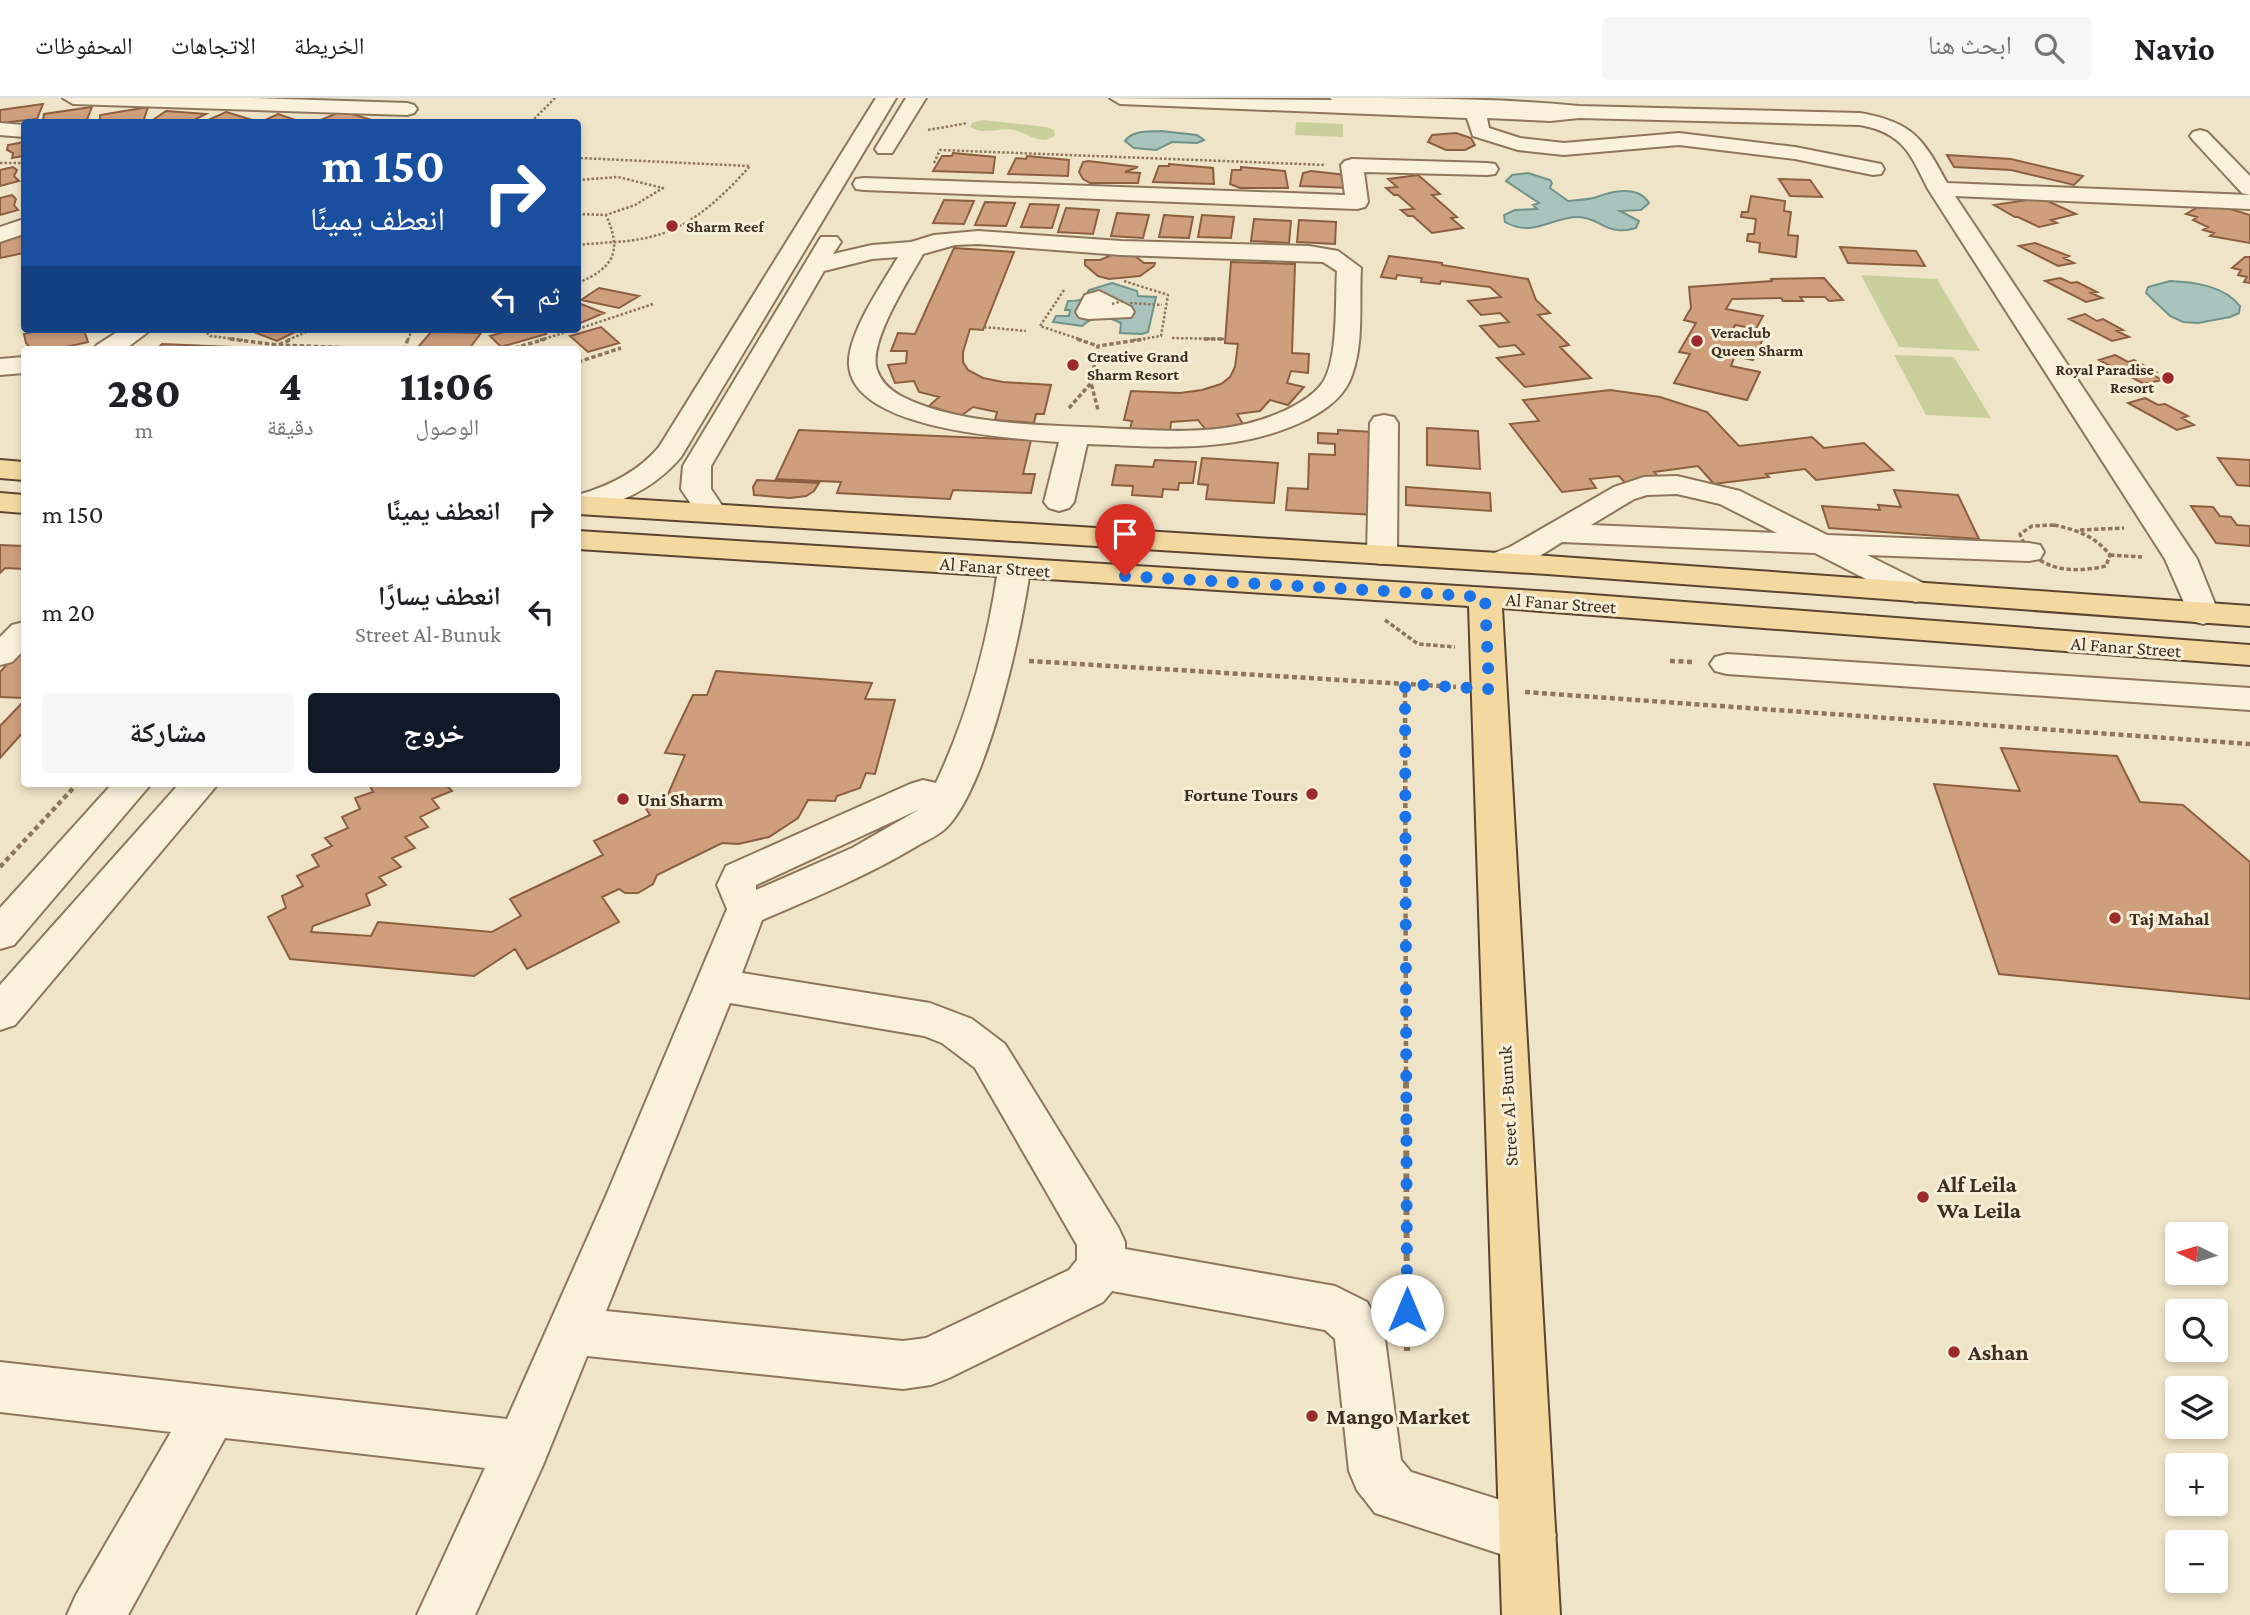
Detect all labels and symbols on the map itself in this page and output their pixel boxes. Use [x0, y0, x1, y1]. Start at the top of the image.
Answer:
marker: Sharm Reef [664, 218, 680, 234]
place label: Sharm Reef [686, 218, 765, 235]
place label: Veraclub Queen Sharm [1710, 324, 1804, 359]
marker: Veraclub Queen Sharm [1689, 333, 1705, 349]
place label: Creative Grand Sharm Resort [1087, 348, 1189, 383]
marker: Creative Grand Sharm Resort [1065, 357, 1081, 373]
place label: Royal Paradise Resort [2055, 361, 2155, 396]
marker: Royal Paradise Resort [2160, 370, 2176, 386]
pin [1095, 504, 1155, 576]
street label: Al Fanar Street [939, 553, 1052, 581]
street label: Al Fanar Street [1505, 589, 1618, 617]
street label: Al Fanar Street [2070, 633, 2183, 661]
place label: Fortune Tours [1184, 784, 1298, 805]
marker: Fortune Tours [1304, 786, 1320, 802]
place label: Uni Sharm [637, 789, 723, 810]
marker: Uni Sharm [615, 791, 631, 807]
place label: Taj Mahal [2129, 908, 2210, 930]
marker: Taj Mahal [2107, 910, 2123, 926]
street label: Street Al-Bunuk [1494, 1044, 1522, 1167]
place label: Alf Leila Wa Leila [1936, 1171, 2022, 1223]
marker: Alf Leila Wa Leila [1915, 1189, 1931, 1205]
north arrow [2165, 1222, 2228, 1284]
position arrow [1370, 1273, 1444, 1347]
place label: Ashan [1967, 1339, 2029, 1365]
marker: Ashan [1946, 1344, 1962, 1360]
place label: Mango Market [1326, 1403, 1470, 1429]
marker: Mango Market [1304, 1408, 1320, 1424]

